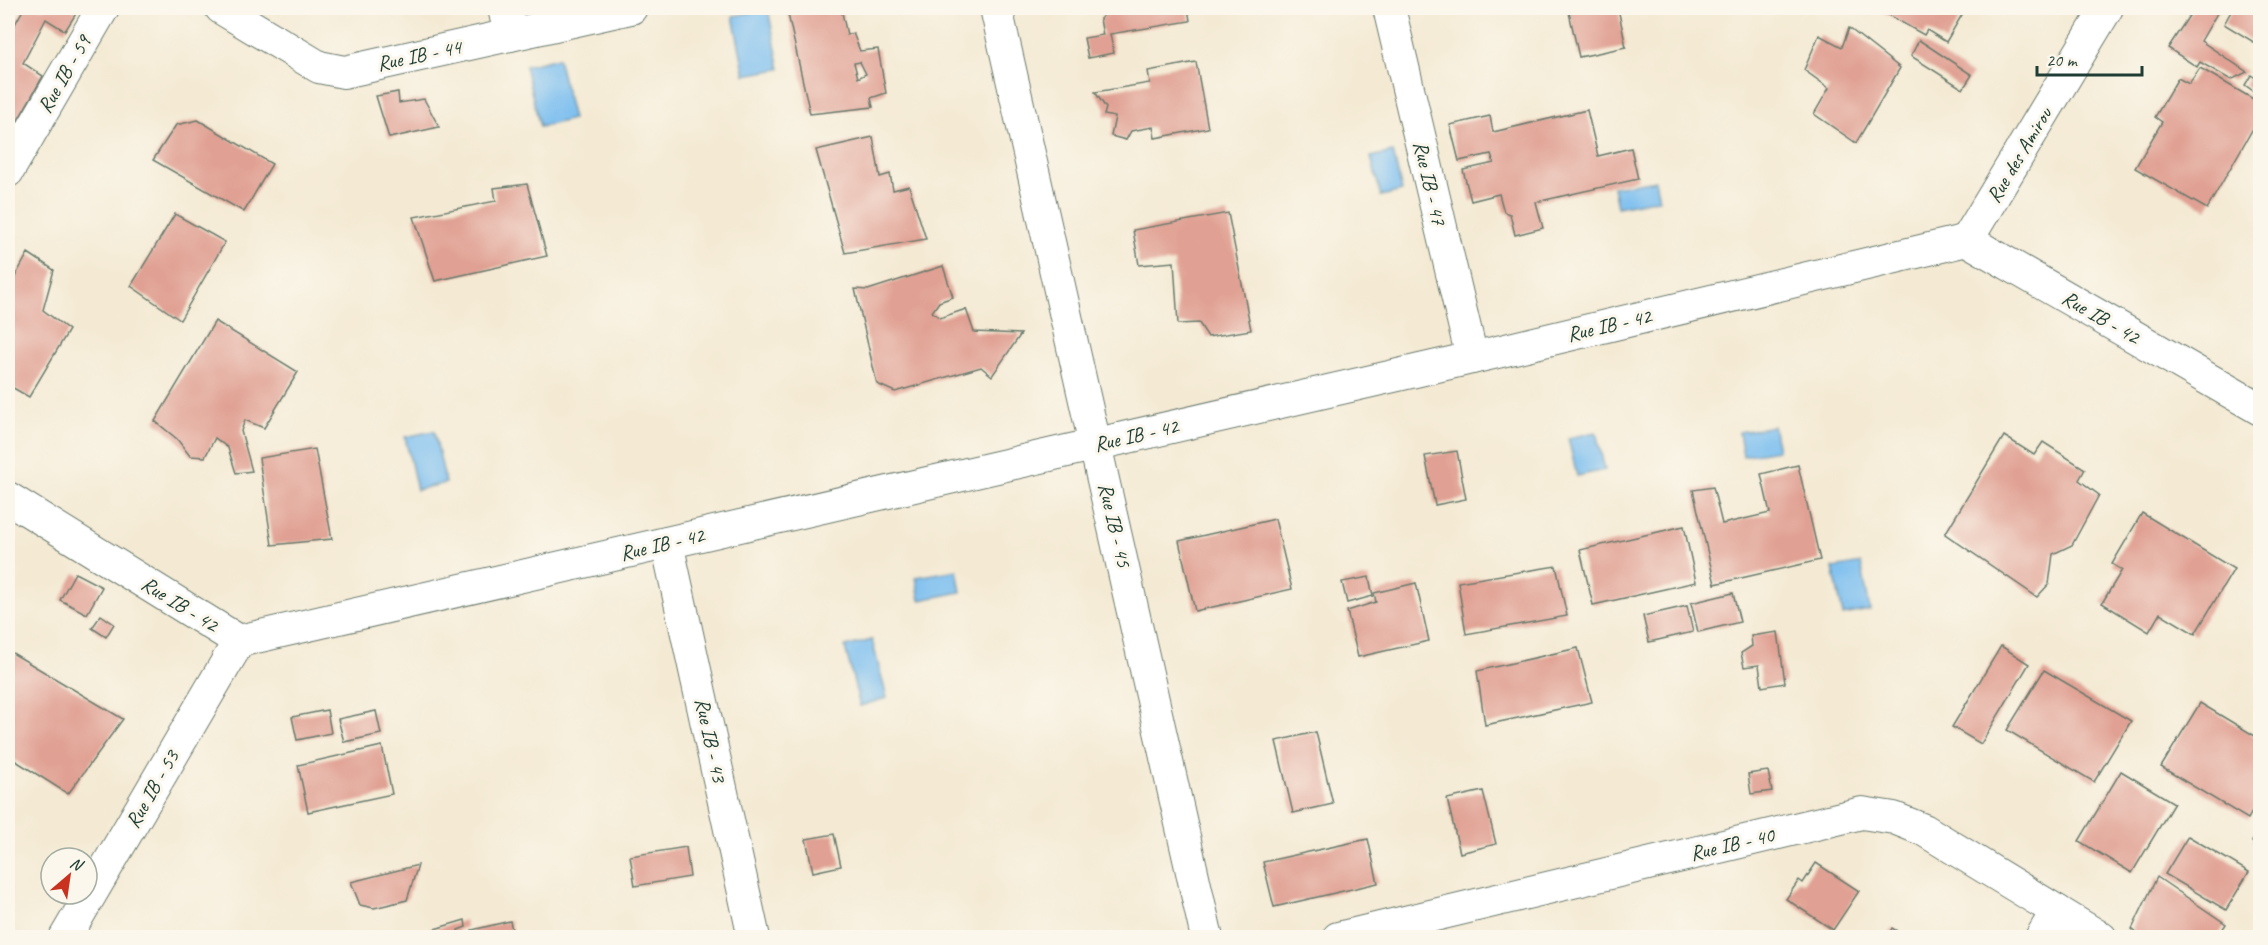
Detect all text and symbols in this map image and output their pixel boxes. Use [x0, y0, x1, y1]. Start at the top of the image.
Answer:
street label: Rue IB - 59 [31, 29, 97, 117]
street label: Rue IB - 44 [375, 33, 466, 77]
scale bar [2037, 39, 2142, 77]
text: 20 m [2046, 49, 2079, 71]
street label: Rue des Amirou [1980, 102, 2058, 207]
street label: Rue IB - 47 [1408, 138, 1453, 229]
street label: Rue IB - 42 [2058, 284, 2146, 350]
street label: Rue IB - 42 [1564, 302, 1655, 347]
street label: Rue IB - 42 [1091, 412, 1182, 457]
street label: Rue IB - 45 [1093, 480, 1138, 571]
street label: Rue IB - 42 [617, 521, 708, 566]
street label: Rue IB - 42 [137, 570, 224, 638]
street label: Rue IB - 43 [689, 696, 733, 786]
street label: Rue IB - 53 [119, 744, 185, 832]
street label: Rue IB - 40 [1687, 821, 1778, 866]
north arrow [39, 846, 99, 906]
text: N [67, 853, 88, 876]

